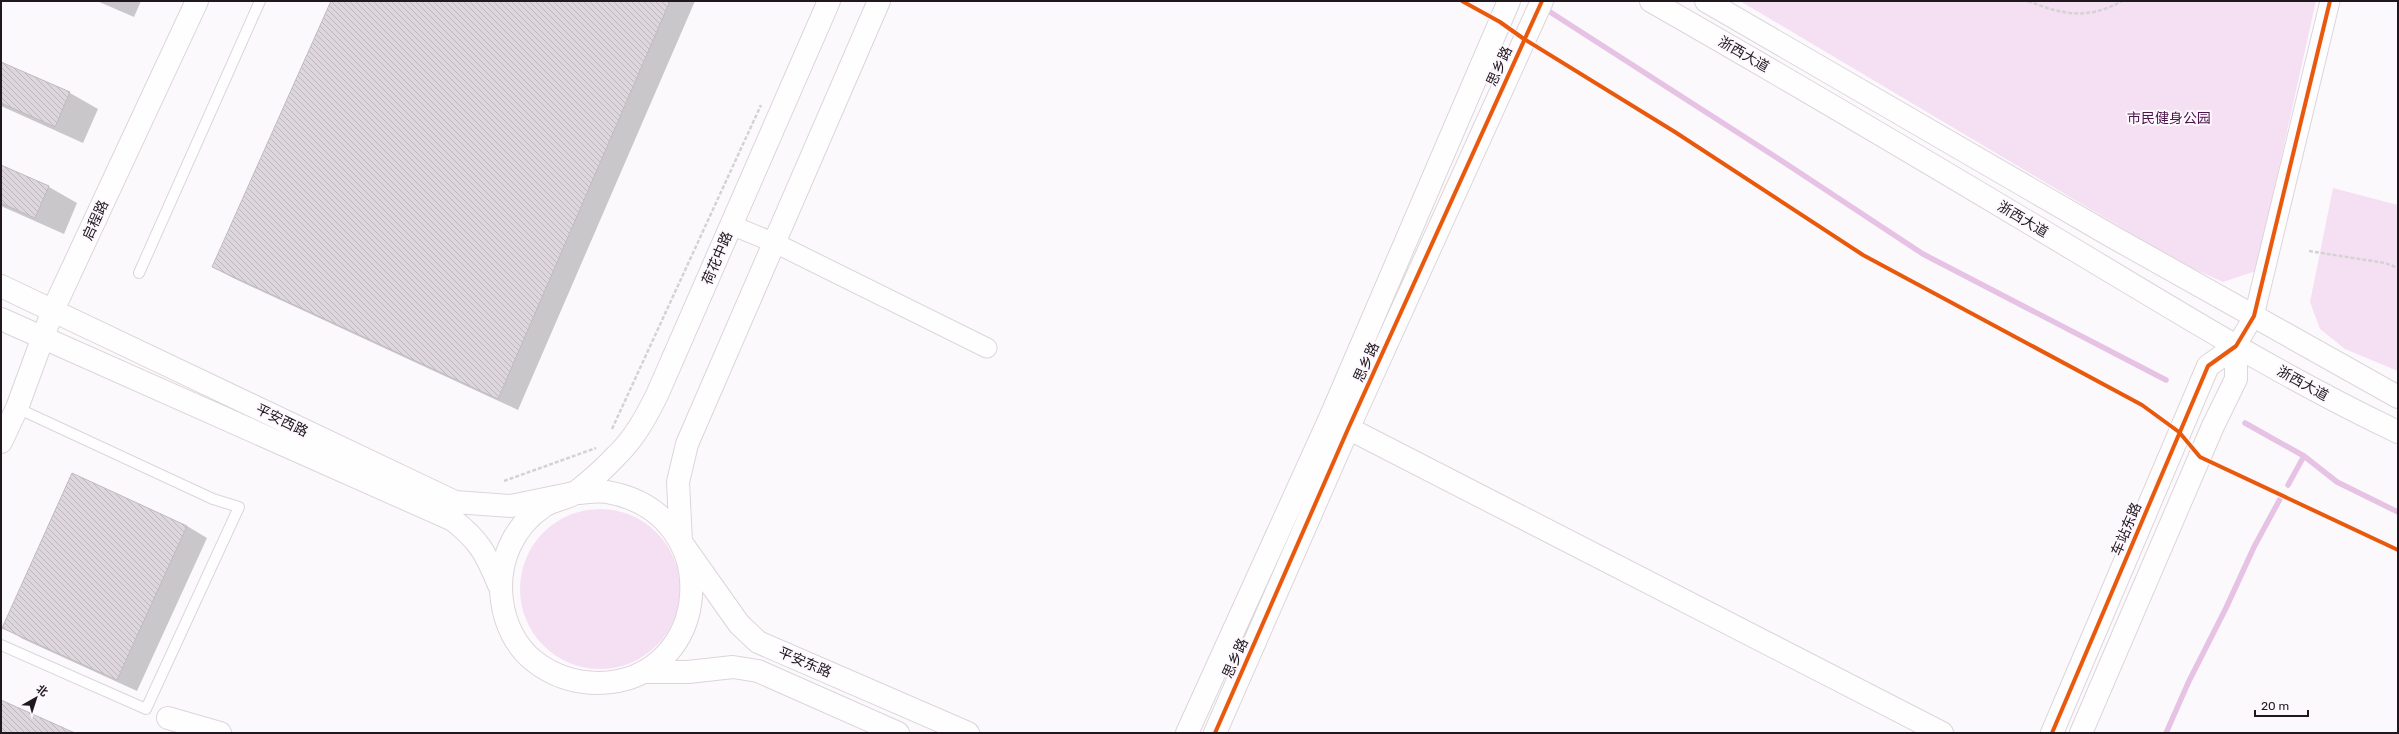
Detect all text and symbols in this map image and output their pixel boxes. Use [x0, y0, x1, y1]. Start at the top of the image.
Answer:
street label: 浙西大道 [1715, 33, 1772, 76]
street label: 思乡路 [1483, 44, 1516, 89]
park label: 市民健身公园 [2127, 110, 2211, 127]
street label: 启程路 [79, 198, 112, 243]
street label: 浙西大道 [1994, 198, 2051, 241]
street label: 荷花中路 [699, 229, 736, 287]
street label: 思乡路 [1350, 340, 1383, 385]
street label: 浙西大道 [2274, 362, 2331, 404]
street label: 平安西路 [253, 401, 311, 440]
street label: 车站东路 [2108, 500, 2145, 558]
street label: 思乡路 [1219, 636, 1252, 681]
street label: 平安东路 [776, 644, 834, 681]
north arrow [16, 678, 56, 718]
text: 北 [34, 682, 50, 699]
scale bar [2255, 692, 2308, 718]
text: 20 m [2261, 699, 2289, 713]

